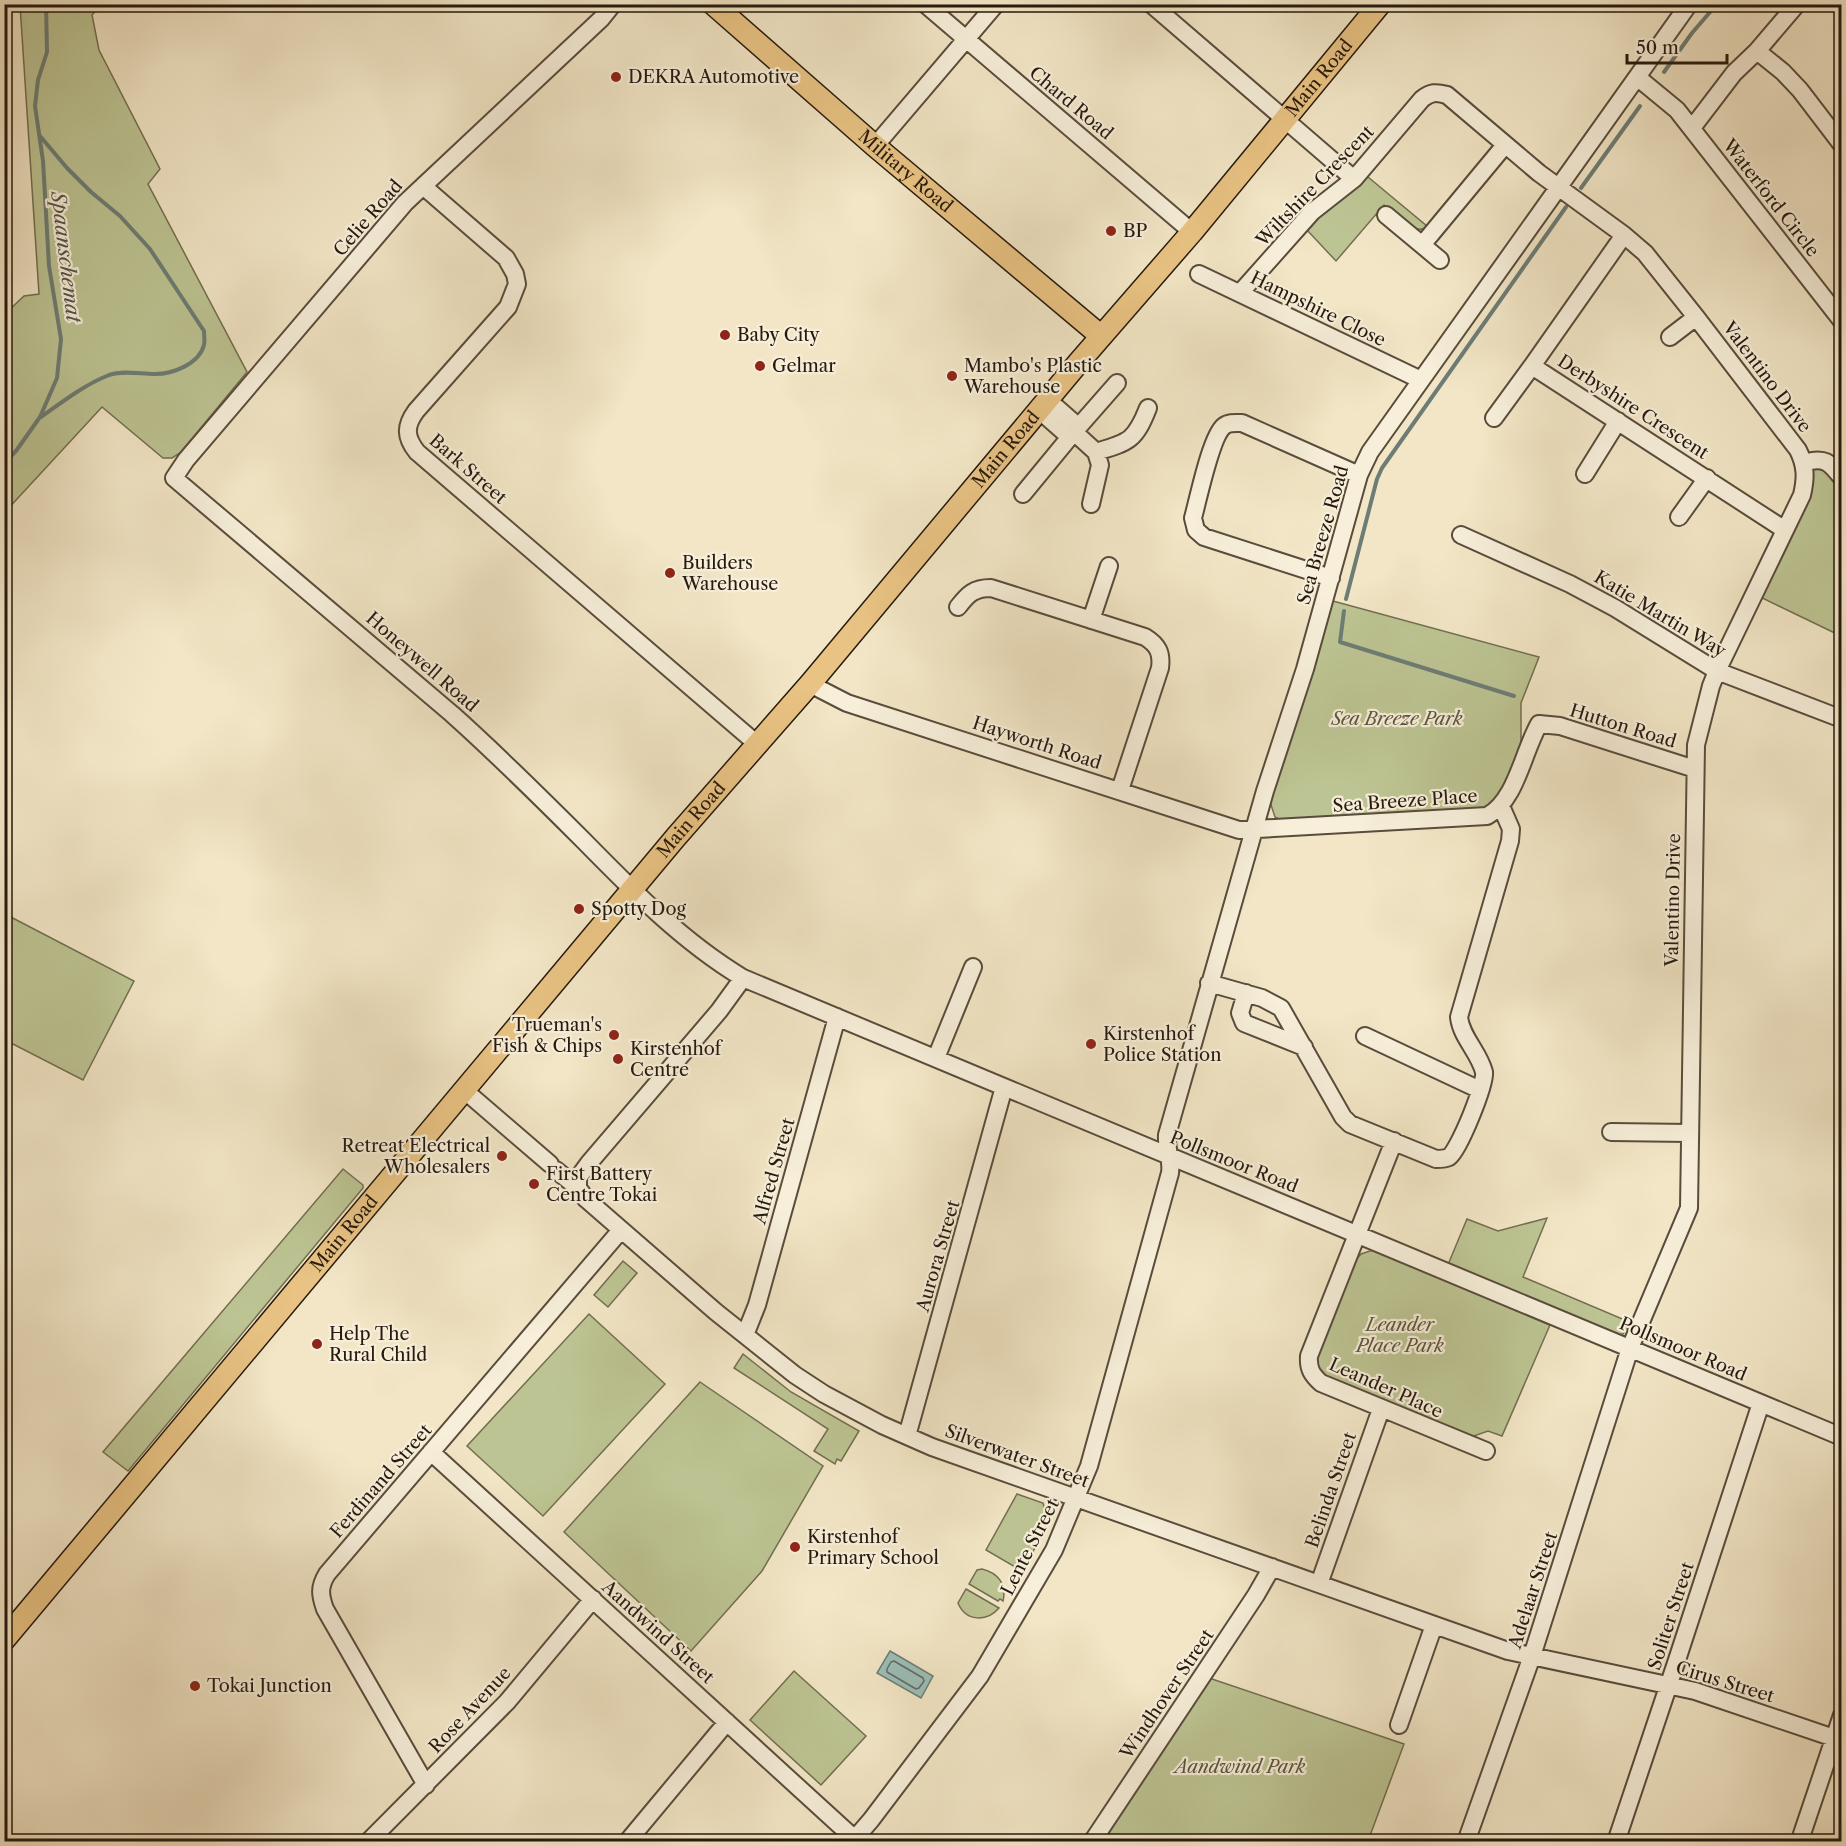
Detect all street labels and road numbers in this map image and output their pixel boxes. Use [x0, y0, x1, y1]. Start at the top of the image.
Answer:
street label: Main Road [1281, 35, 1357, 121]
street label: Chard Road [1025, 62, 1117, 144]
street label: Wiltshire Crescent [1251, 120, 1379, 252]
street label: Military Road [854, 125, 957, 217]
street label: Waterford Circle [1718, 134, 1824, 261]
street label: Celie Road [329, 175, 407, 261]
street label: Hampshire Close [1247, 267, 1389, 351]
street label: Valentino Drive [1718, 316, 1816, 437]
street label: Derbyshire Crescent [1553, 350, 1713, 464]
street label: Main Road [967, 407, 1044, 493]
street label: Bark Street [425, 429, 512, 509]
street label: Sea Breeze Road [1293, 463, 1353, 607]
street label: Katie Martin Way [1590, 566, 1731, 662]
street label: Honeywell Road [361, 607, 483, 717]
street label: Hutton Road [1567, 699, 1679, 753]
street label: Hayworth Road [970, 712, 1104, 774]
street label: Main Road [652, 777, 730, 862]
street label: Sea Breeze Place [1332, 785, 1478, 817]
street label: Valentino Drive [1661, 833, 1685, 968]
street label: Alfred Street [748, 1115, 800, 1228]
street label: Pollsmoor Road [1167, 1126, 1301, 1198]
street label: Main Road [306, 1191, 383, 1277]
street label: Aurora Street [911, 1197, 965, 1315]
street label: Pollsmoor Road [1616, 1312, 1750, 1386]
street label: Leander Place [1326, 1353, 1446, 1423]
street label: Ferdinand Street [326, 1419, 437, 1542]
street label: Silverwater Street [942, 1420, 1093, 1492]
street label: Belinda Street [1301, 1429, 1361, 1551]
street label: Lente Street [996, 1494, 1064, 1599]
street label: Adelaar Street [1503, 1528, 1562, 1652]
street label: Soliter Street [1643, 1559, 1699, 1673]
street label: Aandwind Street [597, 1575, 719, 1689]
street label: Windhover Street [1115, 1625, 1219, 1764]
street label: Cirus Street [1673, 1657, 1777, 1708]
street label: Rose Avenue [424, 1662, 516, 1758]

